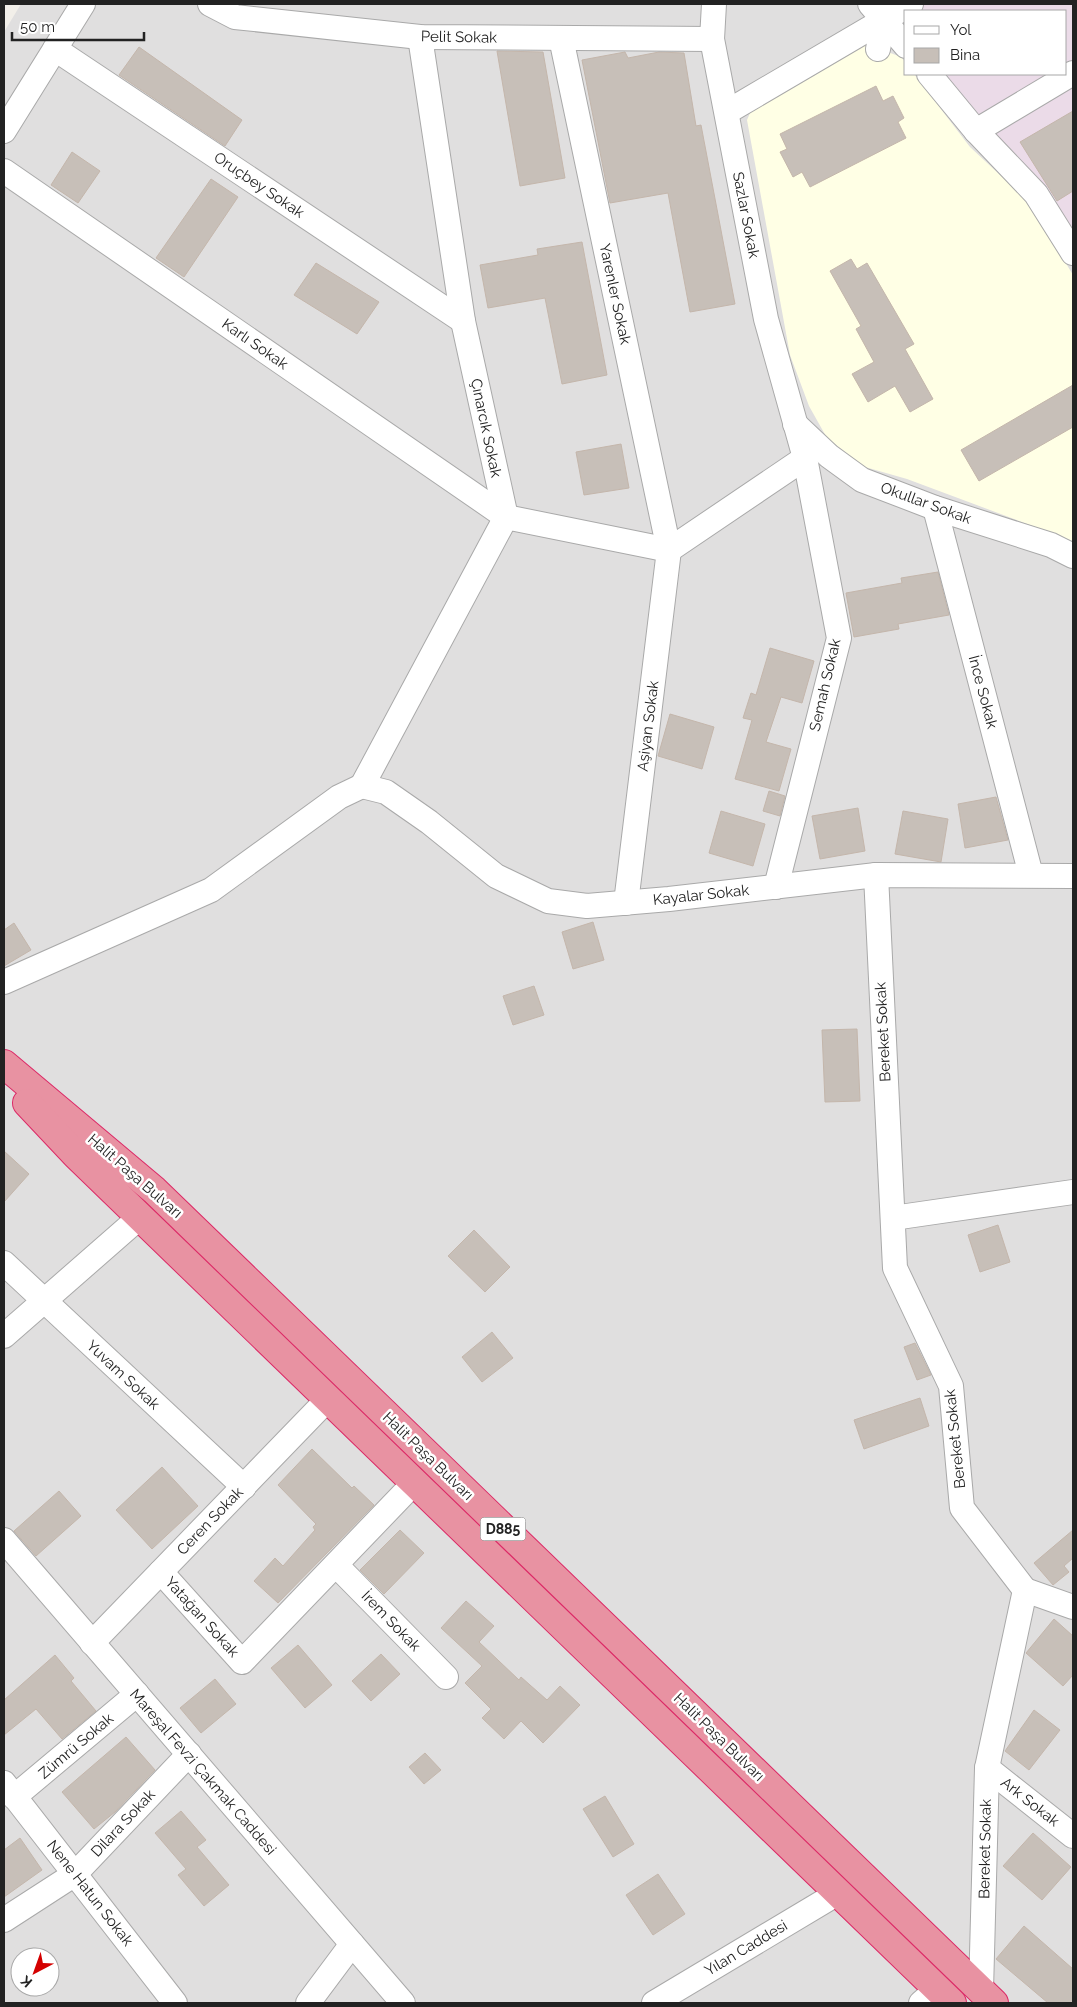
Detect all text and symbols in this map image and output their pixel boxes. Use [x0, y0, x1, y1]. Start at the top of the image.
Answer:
scale bar [12, 10, 145, 42]
legend [904, 10, 1067, 75]
text: 50 m [20, 18, 55, 36]
text: Yol [950, 21, 972, 39]
street label: Pelit Sokak [421, 27, 497, 47]
text: Bina [950, 46, 980, 64]
street label: Oruçbey Sokak [210, 148, 308, 222]
street label: Sazlar Sokak [729, 170, 763, 260]
street label: Yarenler Sokak [596, 242, 635, 346]
street label: Karlı Sokak [219, 315, 291, 373]
street label: Çınarcık Sokak [467, 377, 505, 479]
street label: Okullar Sokak [878, 478, 974, 528]
street label: Semah Sokak [806, 637, 844, 733]
street label: İnce Sokak [965, 653, 1002, 731]
street label: Aşiyan Sokak [634, 680, 663, 772]
street label: Kayalar Sokak [652, 881, 750, 909]
street label: Bereket Sokak [871, 982, 895, 1082]
street label: Halit Paşa Bulvarı [84, 1130, 186, 1222]
street label: Yuvam Sokak [83, 1337, 163, 1413]
street label: Bereket Sokak [941, 1388, 969, 1490]
street label: Halit Paşa Bulvarı [379, 1408, 477, 1504]
street label: Ceren Sokak [173, 1483, 247, 1559]
road number: D885 [480, 1518, 526, 1540]
street label: Yatağan Sokak [161, 1573, 243, 1661]
street label: İrem Sokak [358, 1586, 425, 1655]
street label: Mareşal Fevzi Çakmak Caddesi [126, 1685, 280, 1859]
street label: Halit Paşa Bulvarı [670, 1689, 768, 1785]
street label: Zümrü Sokak [35, 1710, 117, 1782]
street label: Ark Sokak [997, 1774, 1063, 1830]
street label: Dilara Sokak [87, 1786, 159, 1860]
street label: Bereket Sokak [975, 1799, 995, 1899]
street label: Nene Hatun Sokak [43, 1837, 137, 1950]
street label: Yılan Caddesi [701, 1916, 791, 1980]
north arrow [10, 1947, 60, 1997]
text: K [17, 1972, 35, 1991]

